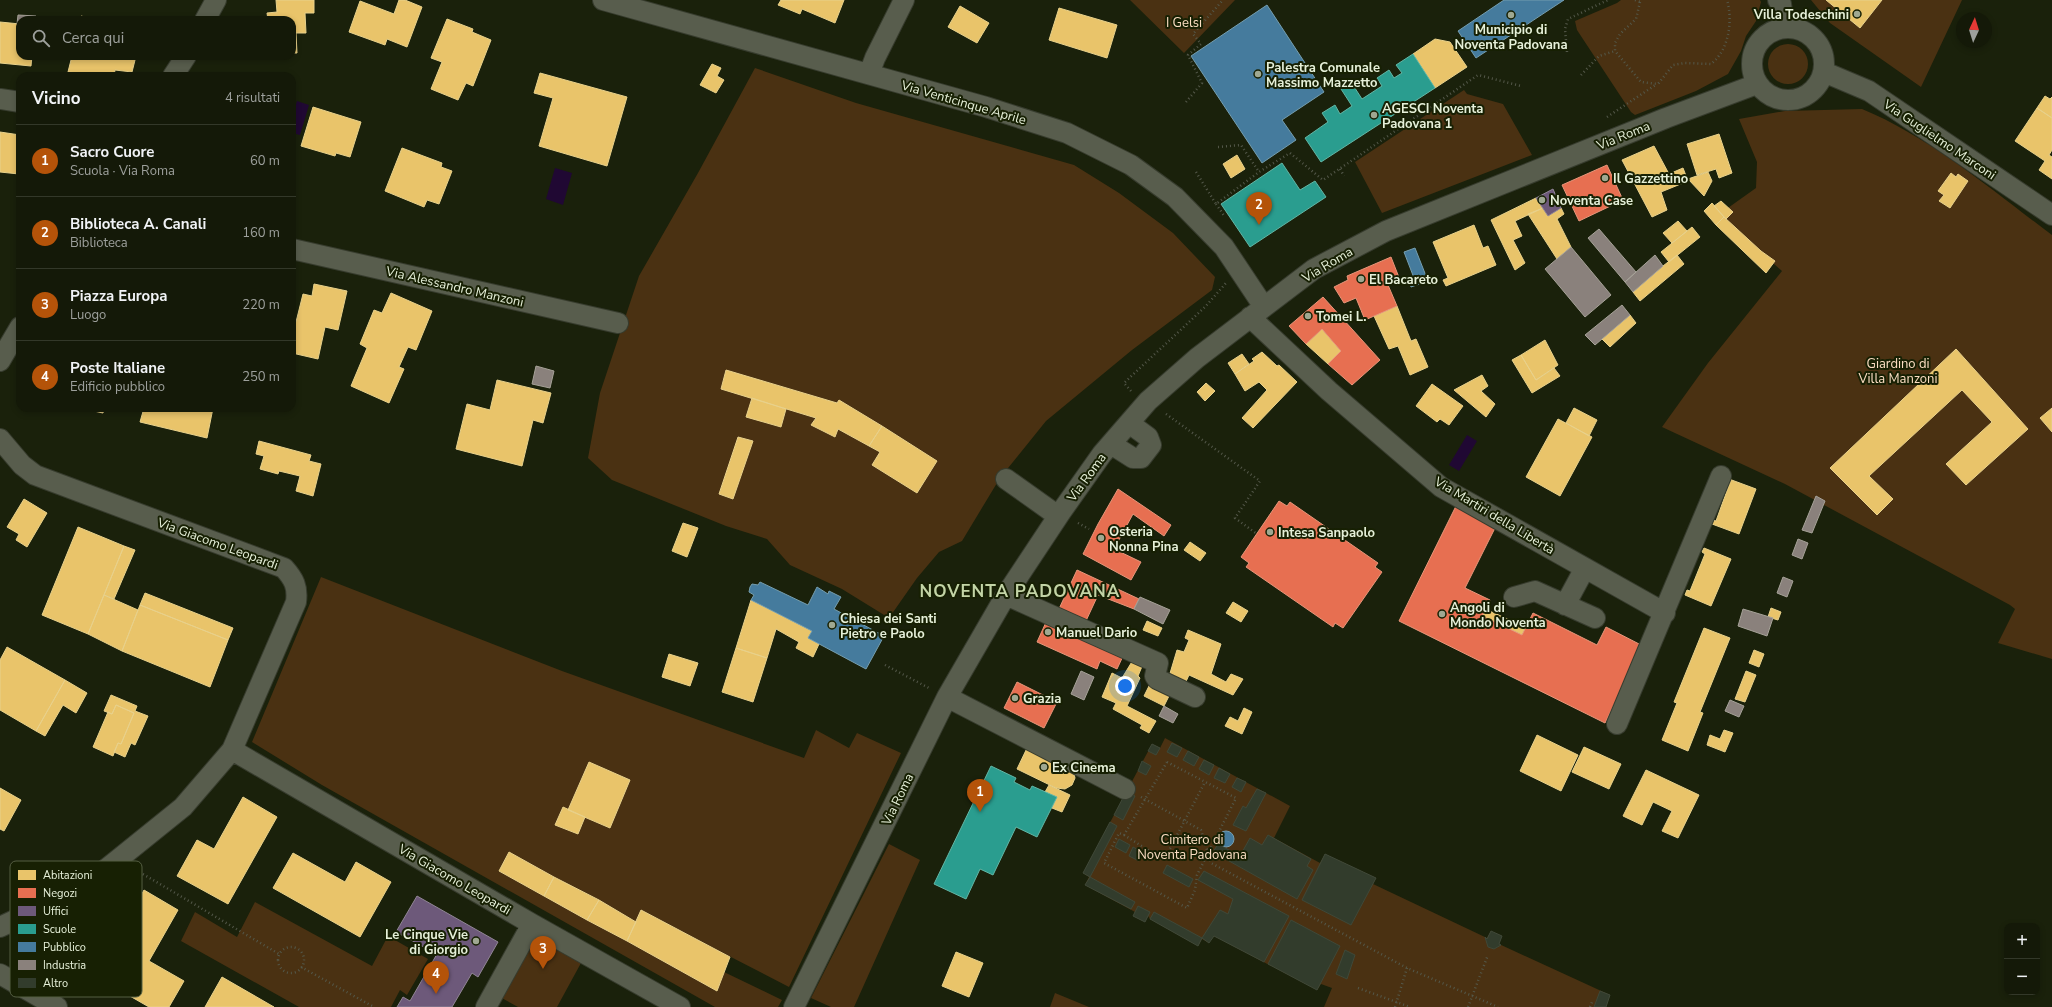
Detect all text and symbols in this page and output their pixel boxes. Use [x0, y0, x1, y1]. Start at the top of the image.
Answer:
place label: Villa Todeschini [1753, 6, 1849, 24]
marker: Villa Todeschini [1852, 9, 1862, 19]
marker: Municipio di Noventa Padovana [1506, 10, 1516, 20]
north arrow [1956, 12, 1992, 48]
park label: I Gelsi [1166, 14, 1202, 32]
search box [16, 16, 296, 60]
place label: Municipio di Noventa Padovana [1454, 21, 1568, 54]
icon: search [30, 27, 52, 49]
text: Cerca qui [62, 28, 124, 48]
place label: Palestra Comunale Massimo Mazzetto [1266, 59, 1380, 92]
marker: Palestra Comunale Massimo Mazzetto [1253, 69, 1263, 79]
street label: Via Venticinque Aprile [898, 76, 1028, 129]
text: Vicino [32, 87, 81, 110]
text: 4 risultati [225, 89, 280, 107]
street label: Via Guglielmo Marconi [1879, 95, 1999, 184]
place label: AGESCI Noventa Padovana 1 [1382, 100, 1483, 133]
marker: AGESCI Noventa Padovana 1 [1369, 110, 1379, 120]
street label: Via Roma [1593, 117, 1653, 155]
text: Sacro Cuore [70, 142, 154, 162]
text: 1 [41, 152, 49, 170]
text: 60 m [250, 152, 280, 170]
text: Scuola · Via Roma [70, 162, 175, 180]
place label: Il Gazzettino [1613, 170, 1688, 188]
marker: Il Gazzettino [1600, 173, 1610, 183]
pin: 2 [1246, 192, 1272, 225]
place label: Noventa Case [1550, 192, 1633, 210]
marker: Noventa Case [1537, 195, 1547, 205]
text: Biblioteca A. Canali [70, 214, 206, 234]
text: 2 [41, 224, 49, 242]
text: 160 m [242, 224, 280, 242]
text: Biblioteca [70, 234, 128, 252]
street label: Via Roma [1298, 243, 1356, 288]
street label: Via Alessandro Manzoni [383, 262, 525, 312]
place label: El Bacareto [1369, 271, 1438, 289]
marker: El Bacareto [1356, 274, 1366, 284]
text: Piazza Europa [70, 286, 167, 306]
text: 3 [41, 296, 49, 314]
text: 220 m [242, 296, 280, 314]
text: Luogo [70, 306, 106, 324]
place label: Tomei L. [1316, 308, 1367, 326]
marker: Tomei L. [1303, 311, 1313, 321]
park label: Giardino di Villa Manzoni [1858, 355, 1937, 388]
text: Poste Italiane [70, 358, 165, 378]
text: 4 [41, 368, 49, 386]
text: 250 m [242, 368, 280, 386]
text: Edificio pubblico [70, 378, 165, 396]
street label: Via Roma [1062, 450, 1111, 506]
street label: Via Martiri della Libertà [1430, 472, 1558, 559]
street label: Via Giacomo Leopardi [154, 513, 280, 574]
place label: Osteria Nonna Pina [1109, 523, 1179, 556]
place label: Intesa Sanpaolo [1278, 524, 1375, 542]
marker: Intesa Sanpaolo [1265, 527, 1275, 537]
marker: Osteria Nonna Pina [1096, 533, 1106, 543]
district label: NOVENTA PADOVANA [920, 580, 1120, 603]
place label: Angoli di Mondo Noventa [1450, 599, 1546, 632]
marker: Angoli di Mondo Noventa [1437, 609, 1447, 619]
place label: Chiesa dei Santi Pietro e Paolo [840, 610, 937, 643]
marker: Chiesa dei Santi Pietro e Paolo [827, 620, 837, 630]
place label: Manuel Dario [1056, 624, 1137, 642]
marker: Manuel Dario [1043, 627, 1053, 637]
your location [1115, 676, 1135, 696]
place label: Grazia [1023, 690, 1061, 708]
marker: Grazia [1010, 693, 1020, 703]
place label: Ex Cinema [1052, 759, 1116, 777]
marker: Ex Cinema [1039, 762, 1049, 772]
street label: Via Roma [877, 770, 918, 829]
pin: 1 [967, 779, 993, 812]
park label: Cimitero di Noventa Padovana [1137, 831, 1247, 864]
street label: Via Giacomo Leopardi [394, 840, 514, 919]
legend [10, 861, 142, 997]
text: Abitazioni [43, 868, 92, 883]
text: Negozi [43, 886, 77, 901]
text: Uffici [43, 904, 68, 919]
text: Scuole [43, 922, 76, 937]
map controls [2004, 923, 2040, 995]
button: + [2004, 923, 2040, 959]
place label: Le Cinque Vie di Giorgio [385, 926, 468, 959]
marker: Le Cinque Vie di Giorgio [471, 936, 481, 946]
pin: 3 [530, 936, 556, 969]
text: Pubblico [43, 940, 86, 955]
text: Industria [43, 958, 86, 973]
button: − [2004, 959, 2040, 995]
pin: 4 [423, 961, 449, 994]
text: Altro [43, 976, 68, 991]

